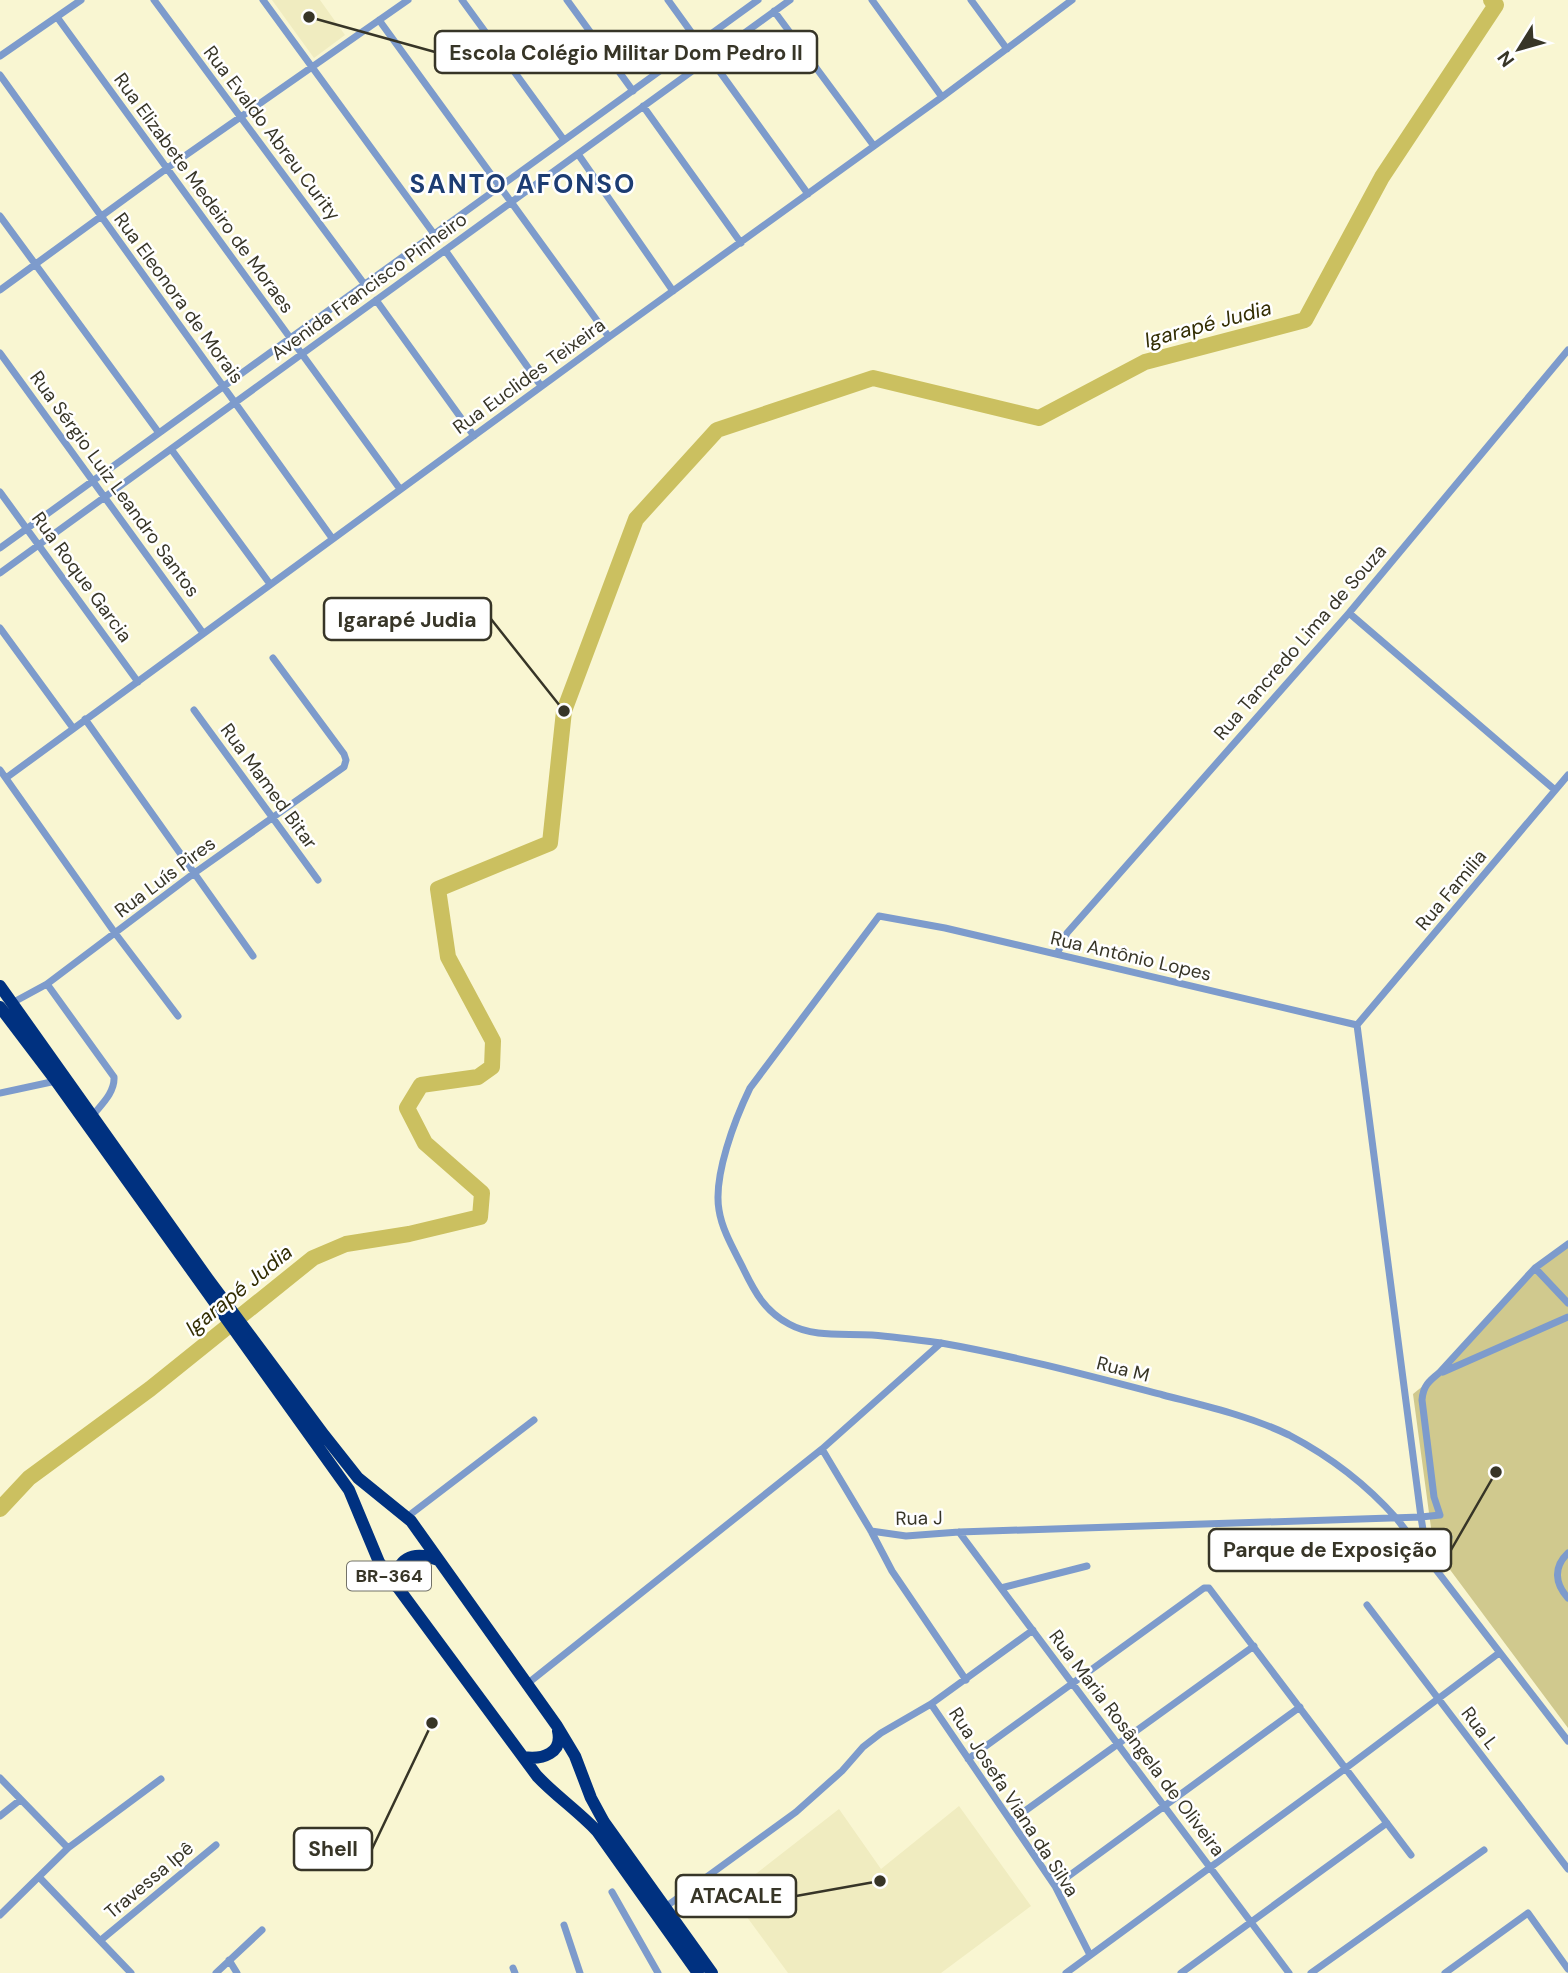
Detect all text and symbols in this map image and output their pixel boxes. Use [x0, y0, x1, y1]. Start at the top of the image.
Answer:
north arrow [1484, 14, 1554, 84]
callout: Escola Colégio Militar Dom Pedro II [435, 31, 817, 73]
text: Escola Colégio Militar Dom Pedro II [449, 39, 803, 67]
street label: Rua Evaldo Abreu Curity [198, 41, 346, 226]
text: N [1492, 46, 1520, 72]
street label: Rua Elizabete Medeiro de Moraes [108, 68, 300, 318]
district label: SANTO AFONSO [410, 167, 636, 201]
street label: Rua Eleonora de Morais [108, 207, 250, 389]
street label: Avenida Francisco Pinheiro [266, 207, 472, 365]
water label: Igarapé Judia [1141, 294, 1275, 354]
street label: Rua Euclides Teixeira [448, 312, 610, 440]
street label: Rua Sérgio Luiz Leandro Santos [24, 366, 206, 602]
street label: Rua Roque Garcia [26, 507, 138, 647]
street label: Rua Tancredo Lima de Souza [1208, 539, 1392, 745]
callout: Igarapé Judia [324, 598, 491, 640]
text: Igarapé Judia [338, 606, 476, 634]
street label: Rua Mamed Bitar [215, 718, 323, 854]
street label: Rua Luís Pires [110, 831, 220, 923]
street label: Rua Familia [1410, 844, 1492, 936]
street label: Rua Antônio Lopes [1048, 925, 1214, 987]
water label: Igarapé Judia [179, 1238, 299, 1342]
street label: Rua M [1094, 1350, 1152, 1388]
street label: Rua J [895, 1505, 943, 1531]
callout: Parque de Exposição [1209, 1529, 1451, 1571]
text: Parque de Exposição [1223, 1536, 1437, 1564]
road number: BR-364 [347, 1562, 431, 1590]
street label: Rua Maria Rosângela de Oliveira [1043, 1625, 1231, 1861]
street label: Rua L [1456, 1701, 1504, 1755]
street label: Rua Josefa Viana da Silva [943, 1702, 1085, 1902]
callout: Shell [294, 1828, 372, 1870]
text: Shell [308, 1835, 358, 1863]
street label: Travessa Ipê [99, 1836, 199, 1924]
callout: ATACALE [676, 1875, 796, 1917]
text: ATACALE [690, 1882, 782, 1910]

